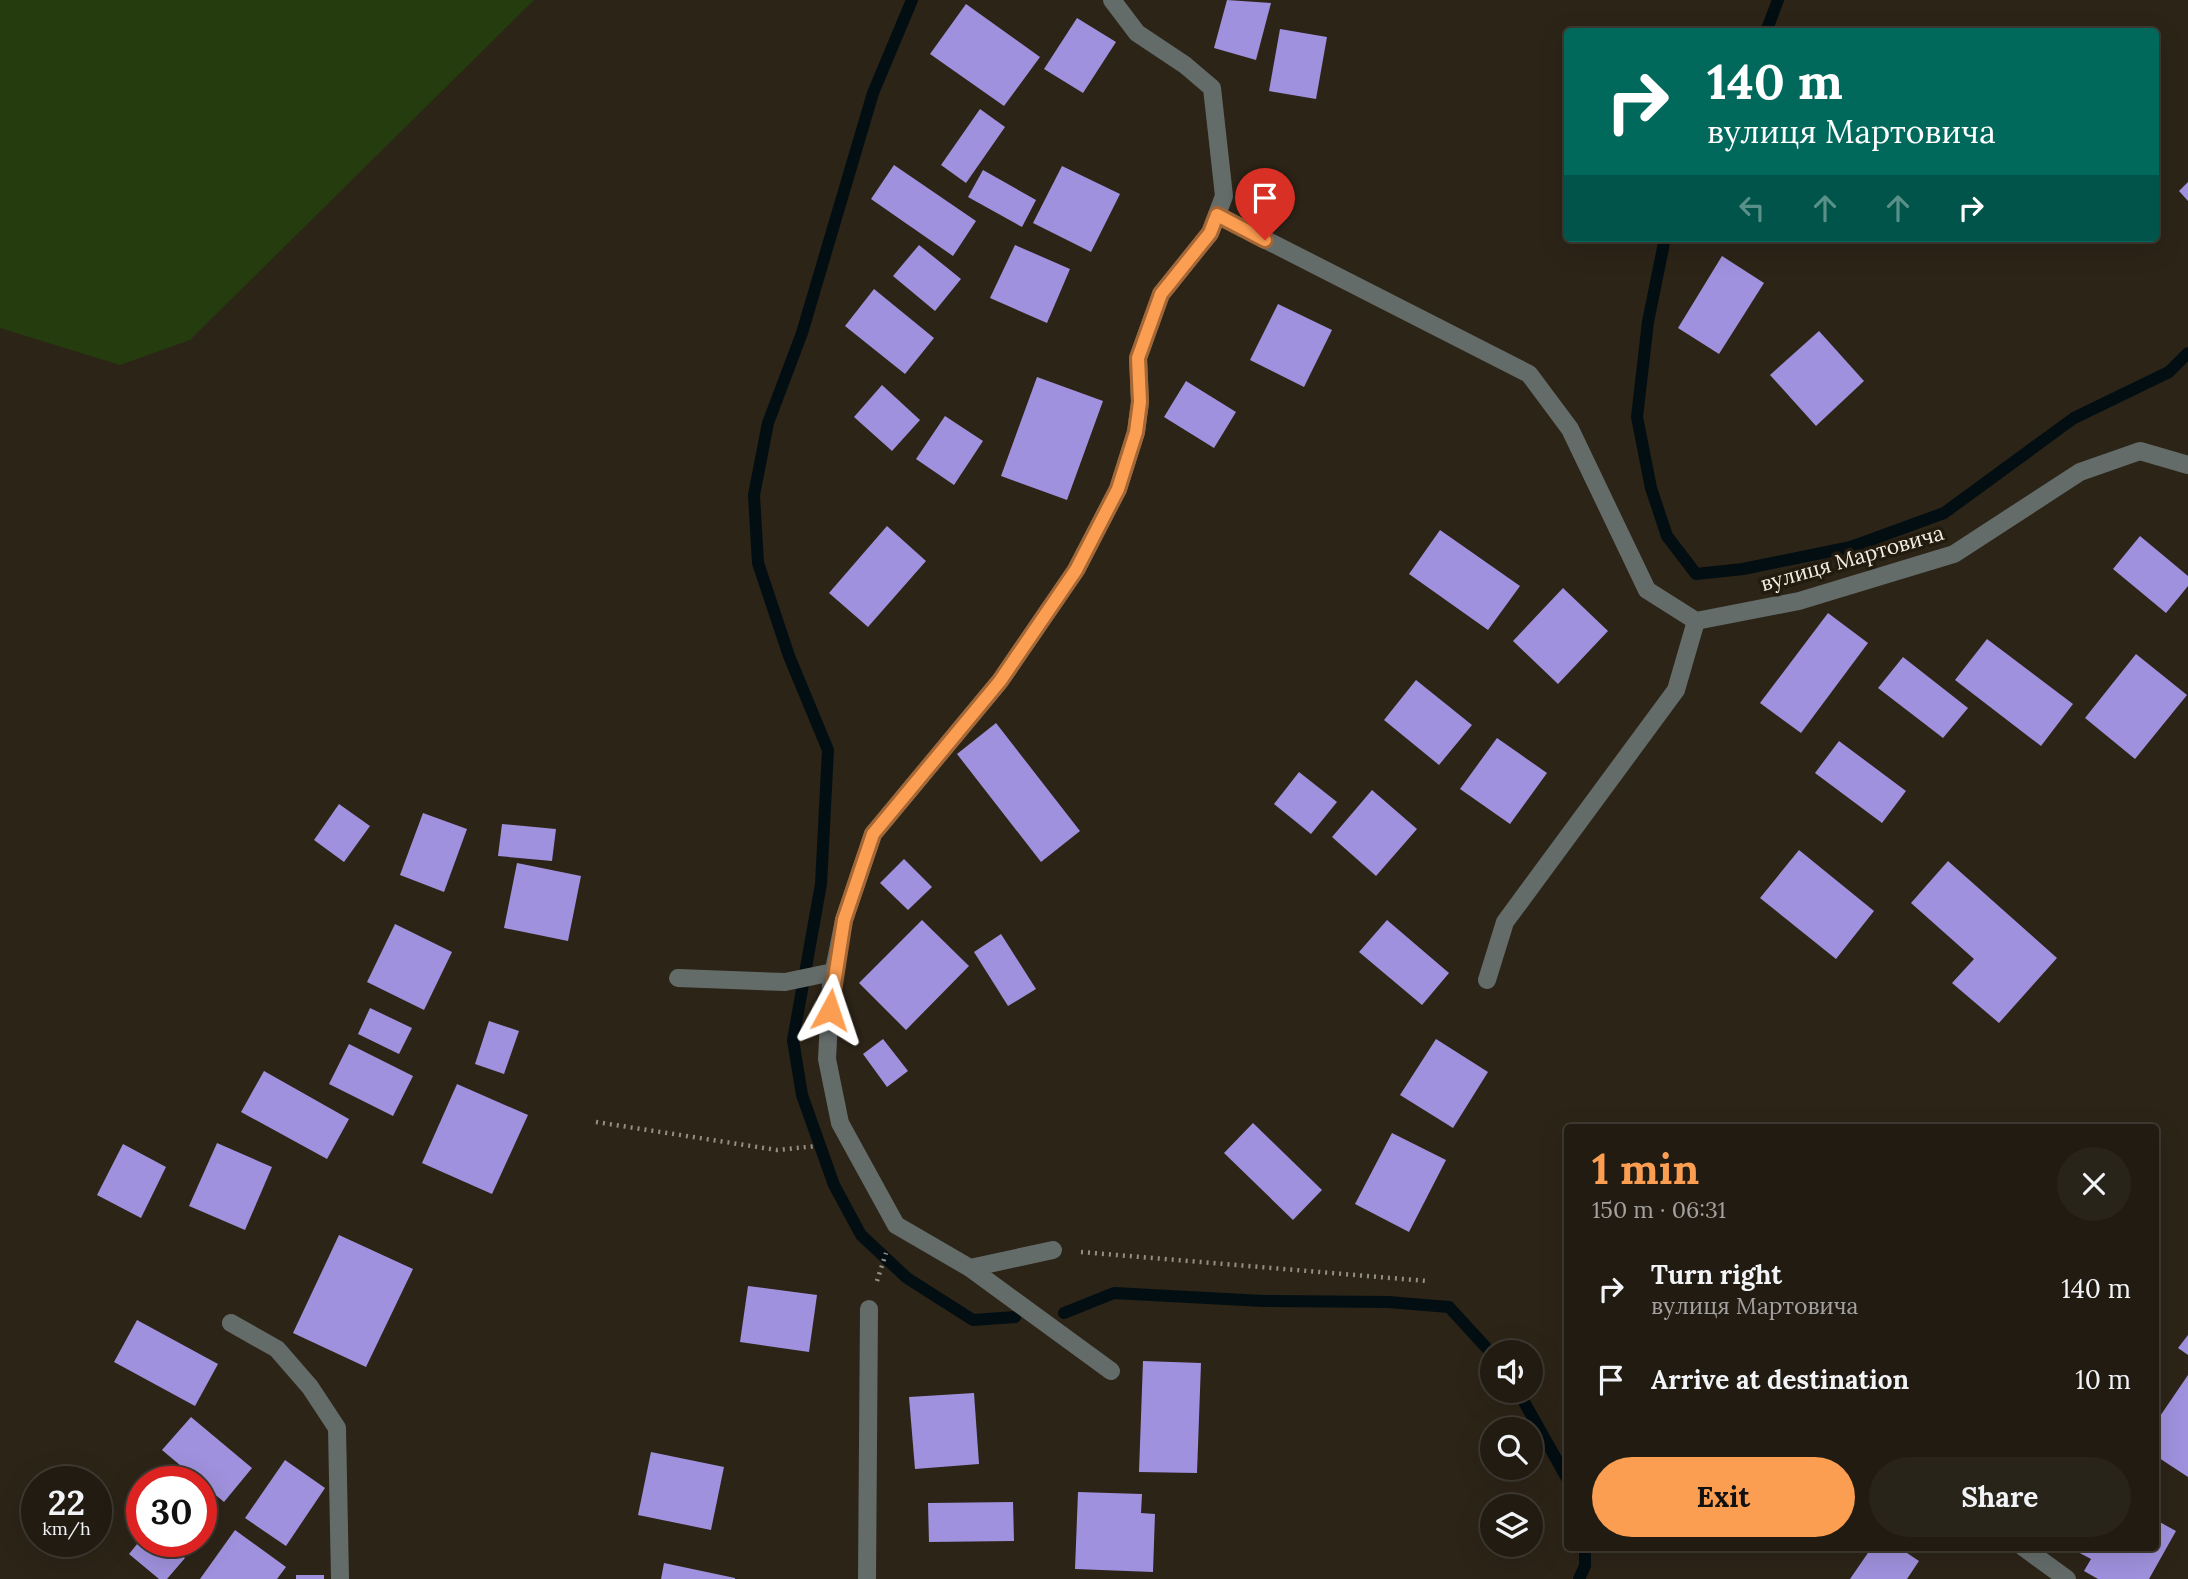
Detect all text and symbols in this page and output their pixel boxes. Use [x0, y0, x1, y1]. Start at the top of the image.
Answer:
text: 140 m [1707, 50, 1843, 112]
icon: right [1592, 56, 1683, 147]
text: вулиця Мартовича [1707, 111, 1996, 152]
pin [1235, 168, 1295, 240]
icon: arrive [1246, 179, 1284, 217]
icon: left [1733, 189, 1771, 227]
icon: ahead [1806, 189, 1844, 227]
icon: ahead [1879, 189, 1917, 227]
icon: right [1952, 189, 1990, 227]
street label: вулиця Мартовича [1757, 519, 1947, 597]
position arrow [793, 973, 867, 1047]
text: 1 min [1592, 1142, 1699, 1196]
button: close [2057, 1147, 2131, 1221]
text: 150 m · 06:31 [1592, 1195, 1726, 1224]
text: Turn right [1651, 1258, 1782, 1291]
icon: right [1592, 1270, 1630, 1308]
text: 140 m [2061, 1272, 2131, 1305]
text: вулиця Мартовича [1651, 1291, 1858, 1320]
map controls [1480, 1340, 1543, 1557]
button: sound [1480, 1340, 1543, 1403]
icon: arrive [1592, 1361, 1630, 1399]
text: Arrive at destination [1651, 1363, 1909, 1396]
text: 10 m [2075, 1363, 2131, 1396]
button: search [1480, 1417, 1543, 1480]
button: Exit [1592, 1457, 1855, 1537]
button: Share [1869, 1457, 2131, 1537]
speed limit sign: 30 [126, 1466, 217, 1557]
text: 22 [48, 1480, 85, 1525]
button: layers [1480, 1494, 1543, 1557]
text: km/h [42, 1517, 91, 1540]

